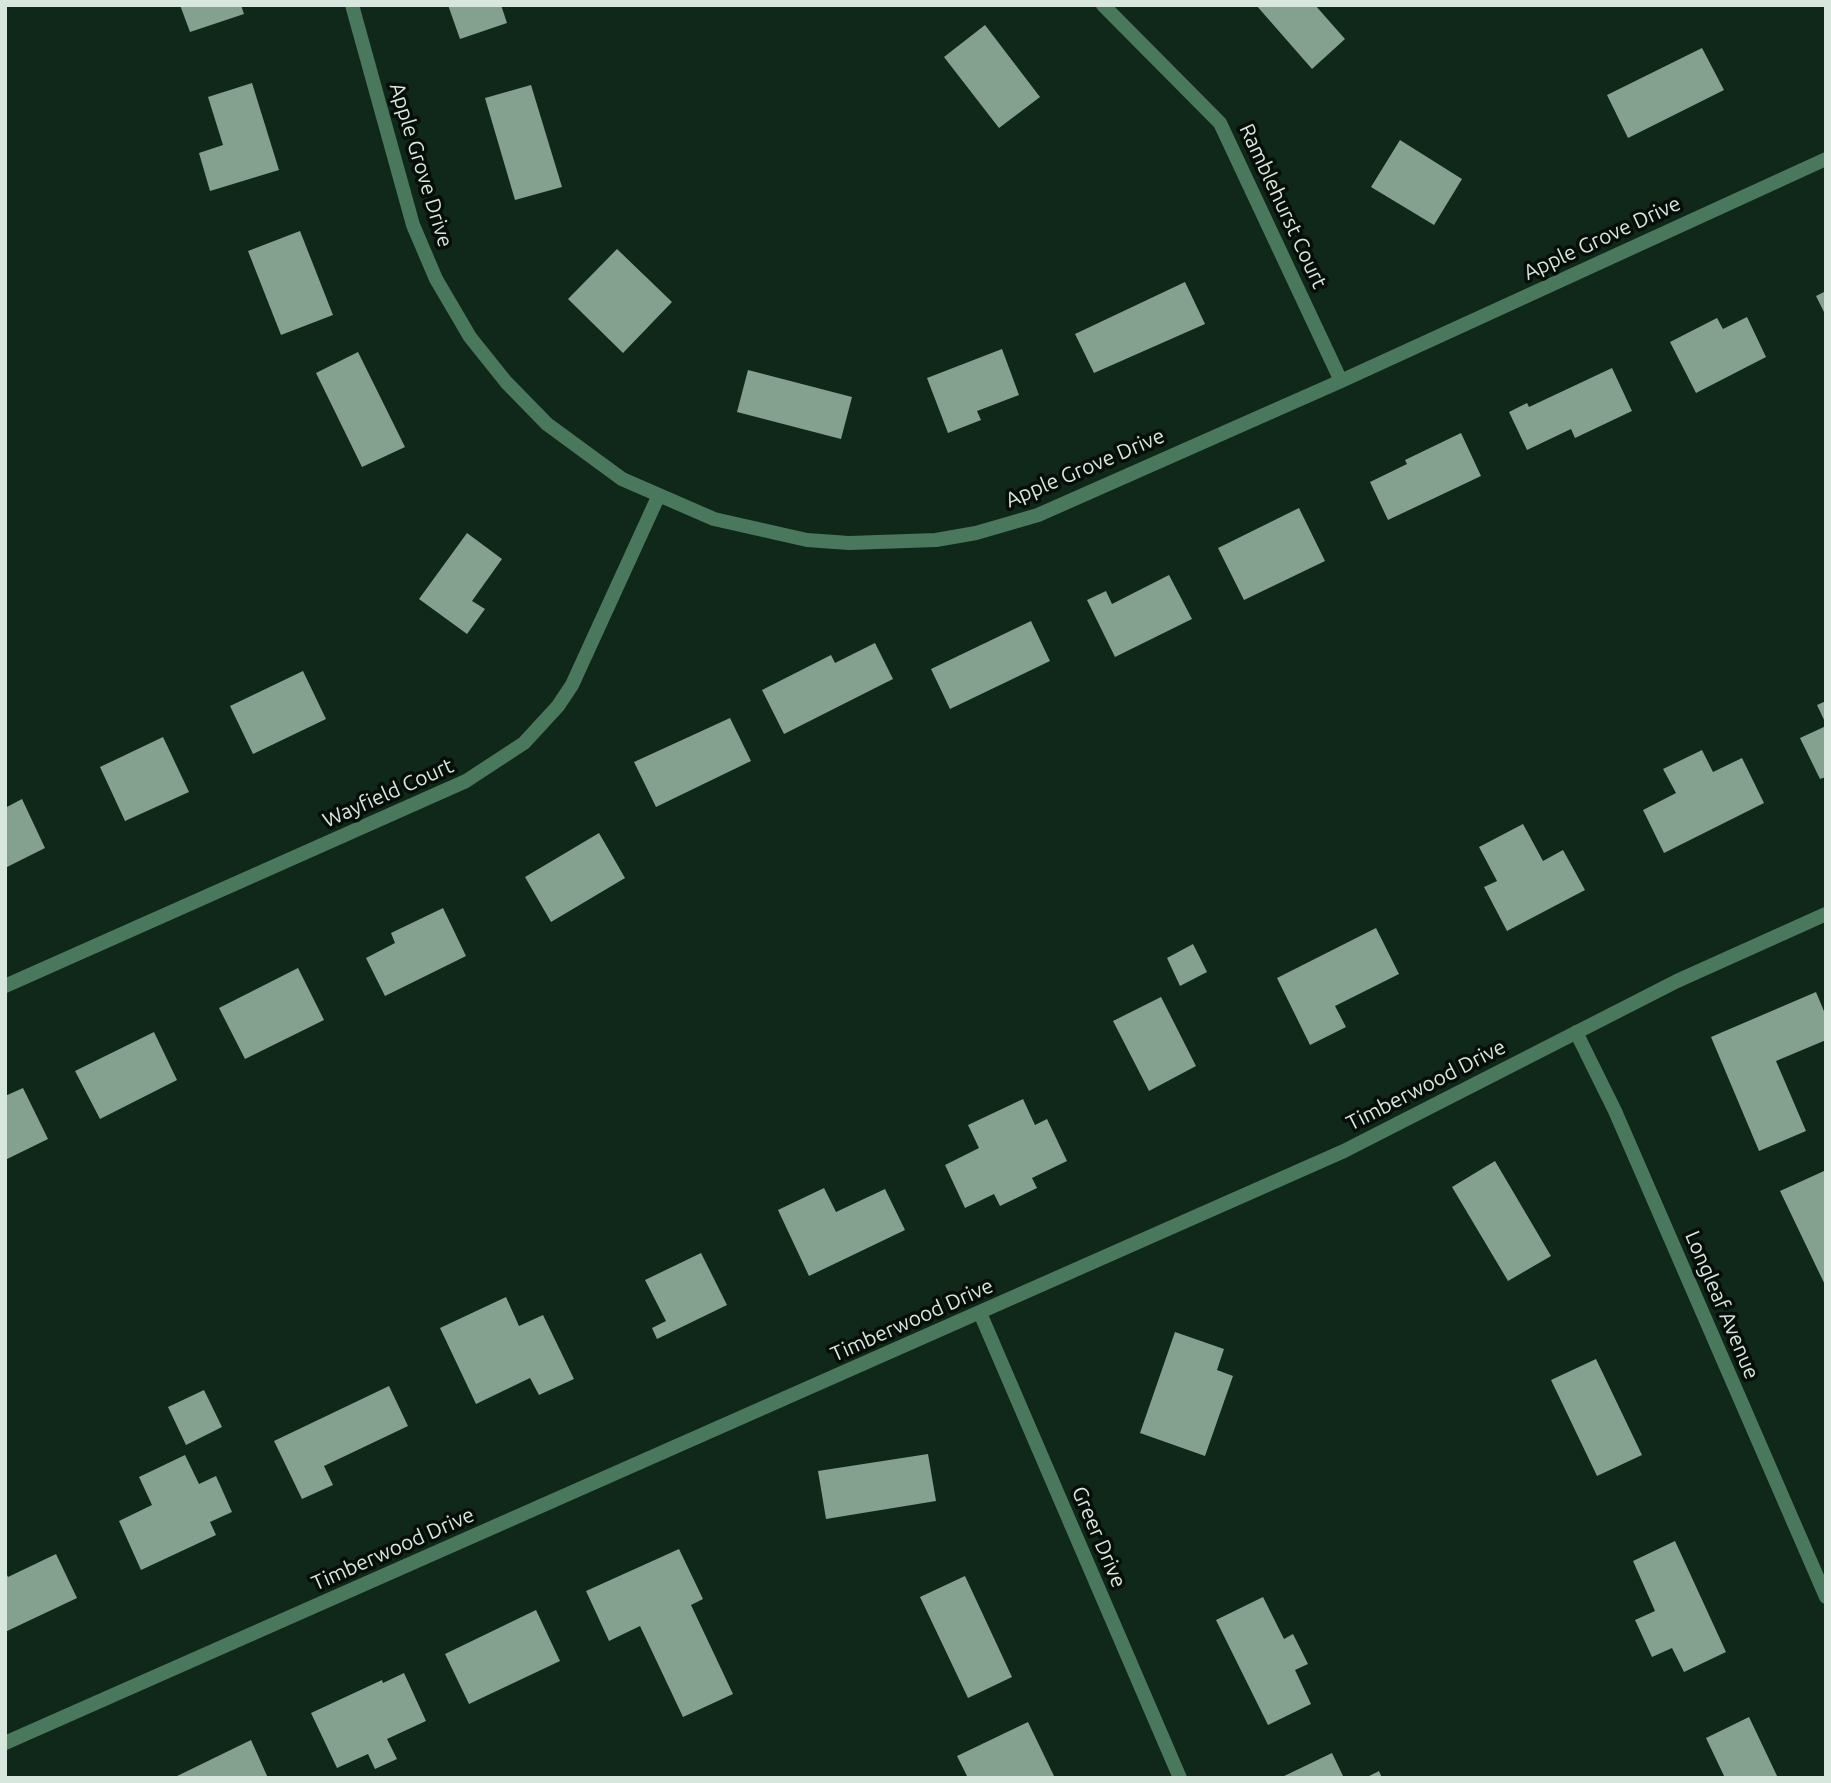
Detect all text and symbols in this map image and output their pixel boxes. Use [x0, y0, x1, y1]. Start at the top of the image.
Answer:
street label: Apple Grove Drive [384, 80, 458, 250]
street label: Ramblehurst Court [1234, 120, 1332, 292]
street label: Apple Grove Drive [1519, 191, 1685, 285]
street label: Apple Grove Drive [1002, 423, 1168, 513]
street label: Wayfield Court [319, 753, 457, 833]
street label: Timberwood Drive [1342, 1034, 1510, 1136]
street label: Longleaf Avenue [1679, 1227, 1765, 1383]
street label: Timberwood Drive [827, 1273, 997, 1367]
street label: Greer Drive [1066, 1483, 1132, 1591]
street label: Timberwood Drive [308, 1502, 478, 1596]

